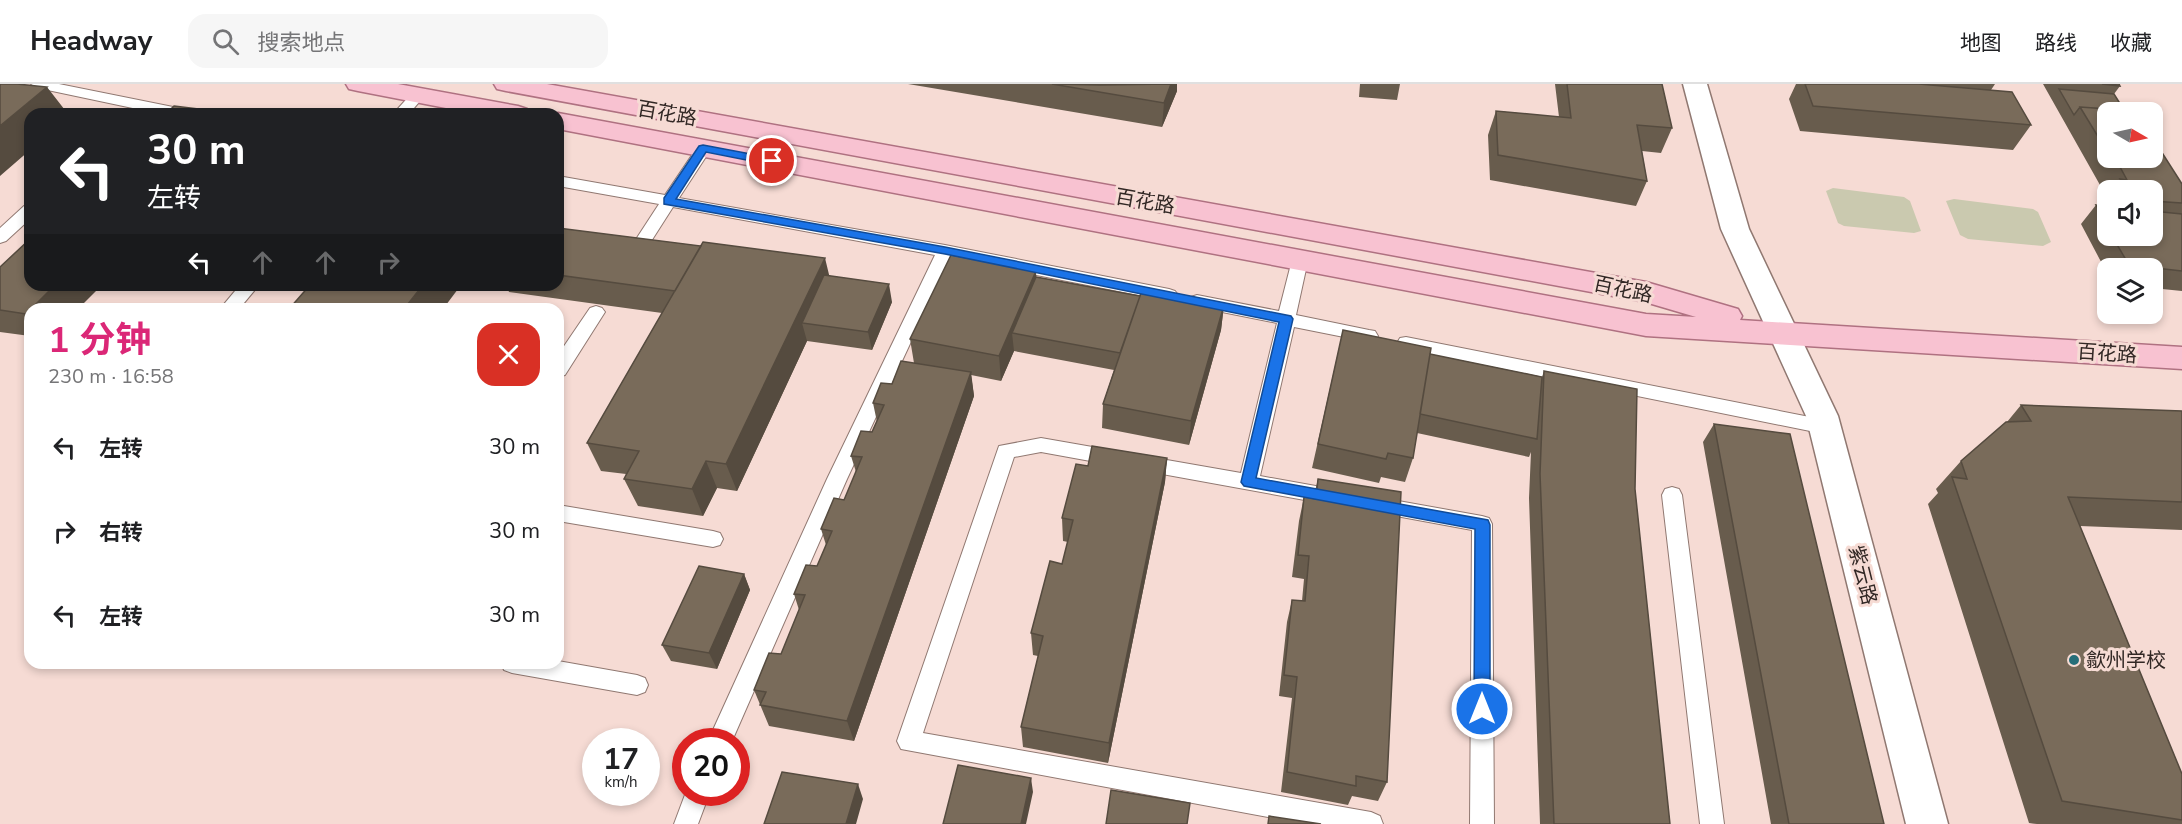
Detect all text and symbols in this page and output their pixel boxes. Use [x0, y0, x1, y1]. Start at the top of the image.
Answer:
search box [188, 14, 608, 68]
text: Headway [30, 22, 152, 60]
icon: search [209, 25, 242, 58]
text: 搜索地点 [257, 28, 345, 58]
text: 地图 [1960, 29, 2002, 57]
text: 路线 [2035, 29, 2077, 57]
text: 收藏 [2110, 29, 2152, 57]
street label: 百花路 [635, 95, 699, 132]
north arrow [2097, 102, 2163, 168]
map controls [2097, 102, 2163, 324]
text: 30 m [147, 122, 246, 179]
icon: left [48, 132, 126, 210]
pin [746, 135, 797, 186]
icon: arrive [755, 144, 788, 177]
text: 左转 [147, 180, 201, 217]
button: sound [2097, 180, 2163, 246]
street label: 百花路 [1113, 183, 1177, 220]
icon: left [183, 246, 216, 279]
icon: ahead [246, 246, 279, 279]
icon: ahead [309, 246, 342, 279]
icon: right [372, 246, 405, 279]
button: layers [2097, 258, 2163, 324]
street label: 百花路 [1591, 270, 1655, 309]
text: 1 分钟 [48, 316, 151, 365]
button: close [477, 323, 540, 386]
street label: 百花路 [2076, 338, 2138, 369]
text: 230 m · 16:58 [48, 363, 174, 390]
icon: left [48, 431, 81, 464]
text: 30 m [489, 432, 540, 462]
text: 左转 [99, 434, 143, 464]
icon: right [48, 515, 81, 548]
text: 30 m [489, 516, 540, 546]
text: 右转 [99, 518, 143, 548]
street label: 紫云路 [1842, 543, 1883, 607]
icon: left [48, 599, 81, 632]
text: 30 m [489, 600, 540, 630]
text: 左转 [99, 602, 143, 632]
place label: 歙州学校 [2086, 647, 2166, 674]
marker: 歙州学校 [2067, 653, 2081, 667]
position arrow [1450, 677, 1514, 741]
speed limit sign: 20 [672, 728, 750, 806]
text: 17 [603, 739, 639, 780]
text: km/h [604, 772, 638, 792]

